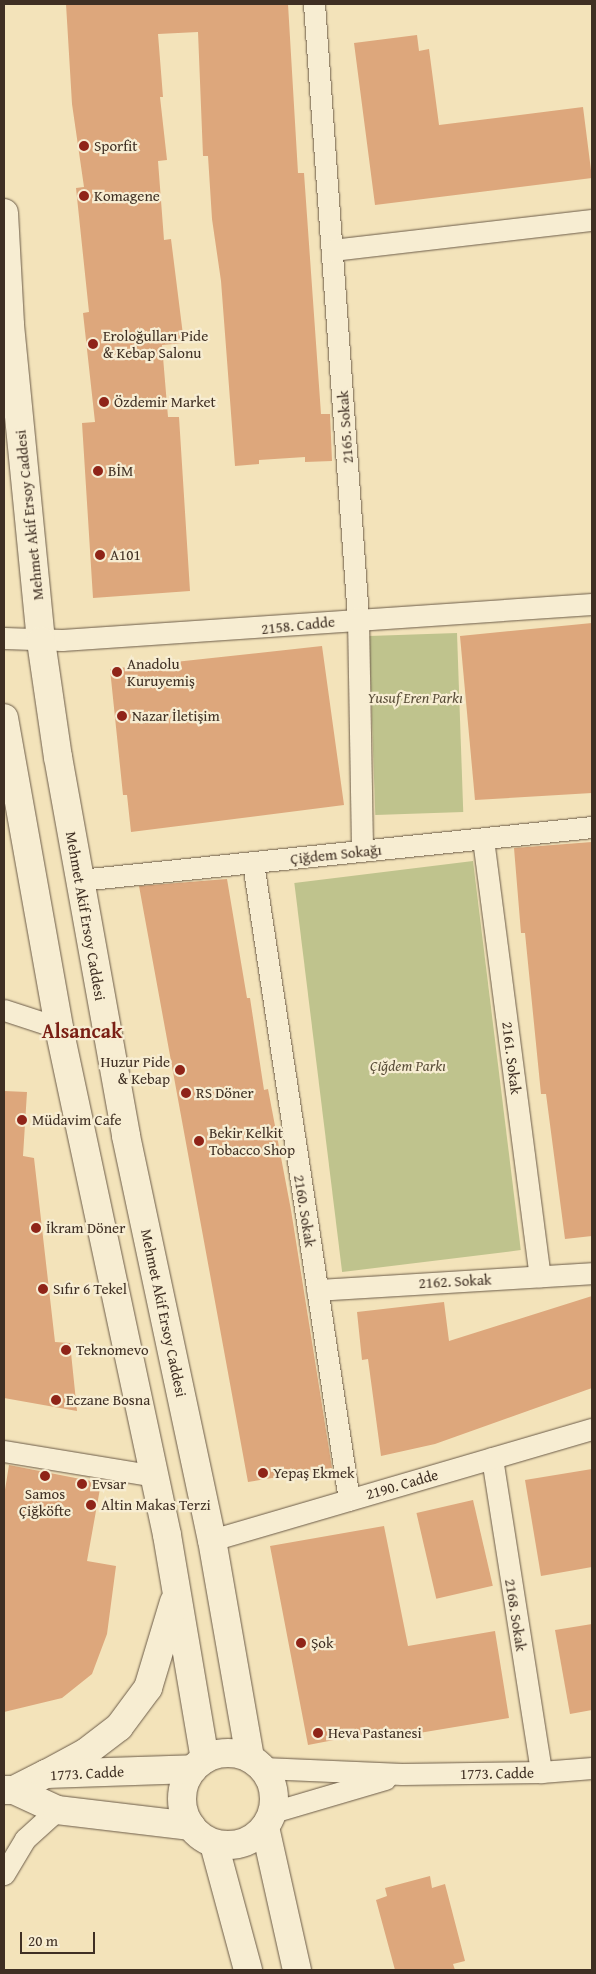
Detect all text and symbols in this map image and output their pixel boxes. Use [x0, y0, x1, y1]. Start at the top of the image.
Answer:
place label: Sporfit [94, 137, 138, 155]
marker: Sporfit [78, 140, 90, 152]
place label: Komagene [94, 187, 160, 205]
marker: Komagene [78, 190, 90, 202]
place label: Eroloğulları Pide & Kebap Salonu [103, 326, 208, 361]
marker: Eroloğulları Pide & Kebap Salonu [87, 338, 99, 350]
street label: 2165. Sokak [333, 390, 357, 464]
place label: Özdemir Market [114, 393, 216, 411]
marker: Özdemir Market [98, 396, 110, 408]
street label: Mehmet Akif Ersoy Caddesi [11, 429, 47, 601]
place label: BİM [108, 462, 133, 480]
marker: BİM [92, 465, 104, 477]
place label: A101 [110, 546, 141, 564]
marker: A101 [94, 549, 106, 561]
street label: 2158. Cadde [260, 612, 336, 638]
place label: Anadolu Kuruyemiş [127, 654, 195, 689]
marker: Anadolu Kuruyemiş [111, 666, 123, 678]
park label: Yusuf Eren Parkı [367, 689, 463, 707]
place label: Nazar İletişim [132, 707, 220, 725]
marker: Nazar İletişim [116, 710, 128, 722]
street label: Mehmet Akif Ersoy Caddesi [62, 830, 110, 1002]
street label: Çiğdem Sokağı [289, 840, 383, 868]
district label: Alsancak [42, 1018, 122, 1042]
street label: 2161. Sokak [499, 1021, 525, 1095]
place label: Huzur Pide & Kebap [100, 1052, 170, 1087]
park label: Çiğdem Parkı [370, 1057, 446, 1075]
marker: Huzur Pide & Kebap [174, 1064, 186, 1076]
place label: RS Döner [196, 1084, 254, 1102]
marker: RS Döner [180, 1087, 192, 1099]
place label: Müdavim Cafe [32, 1111, 122, 1129]
marker: Müdavim Cafe [16, 1114, 28, 1126]
place label: Bekir Kelkit Tobacco Shop [209, 1123, 295, 1158]
marker: Bekir Kelkit Tobacco Shop [193, 1135, 205, 1147]
street label: 2160. Sokak [290, 1173, 320, 1249]
place label: İkram Döner [46, 1219, 125, 1237]
marker: İkram Döner [30, 1222, 42, 1234]
street label: Mehmet Akif Ersoy Caddesi [137, 1227, 191, 1399]
street label: 2162. Sokak [418, 1270, 492, 1292]
place label: Sıfır 6 Tekel [53, 1280, 127, 1298]
marker: Sıfır 6 Tekel [37, 1283, 49, 1295]
place label: Teknomevo [76, 1341, 149, 1359]
marker: Teknomevo [60, 1344, 72, 1356]
place label: Eczane Bosna [66, 1391, 150, 1409]
marker: Eczane Bosna [50, 1394, 62, 1406]
place label: Yepaş Ekmek [273, 1464, 355, 1482]
street label: 2190. Cadde [364, 1465, 440, 1503]
marker: Yepaş Ekmek [257, 1467, 269, 1479]
marker: Samos Çiğköfte [39, 1470, 51, 1482]
place label: Evsar [92, 1475, 126, 1493]
marker: Evsar [76, 1478, 88, 1490]
place label: Samos Çiğköfte [19, 1484, 71, 1519]
place label: Altin Makas Terzi [101, 1496, 211, 1514]
marker: Altin Makas Terzi [85, 1499, 97, 1511]
street label: 2168. Sokak [501, 1577, 531, 1653]
place label: Şok [311, 1634, 334, 1652]
marker: Şok [295, 1637, 307, 1649]
place label: Heva Pastanesi [328, 1724, 422, 1742]
marker: Heva Pastanesi [312, 1727, 324, 1739]
street label: 1773. Cadde [50, 1762, 124, 1784]
street label: 1773. Cadde [460, 1763, 534, 1783]
scale bar [22, 1922, 98, 1954]
text: 20 m [28, 1930, 58, 1951]

